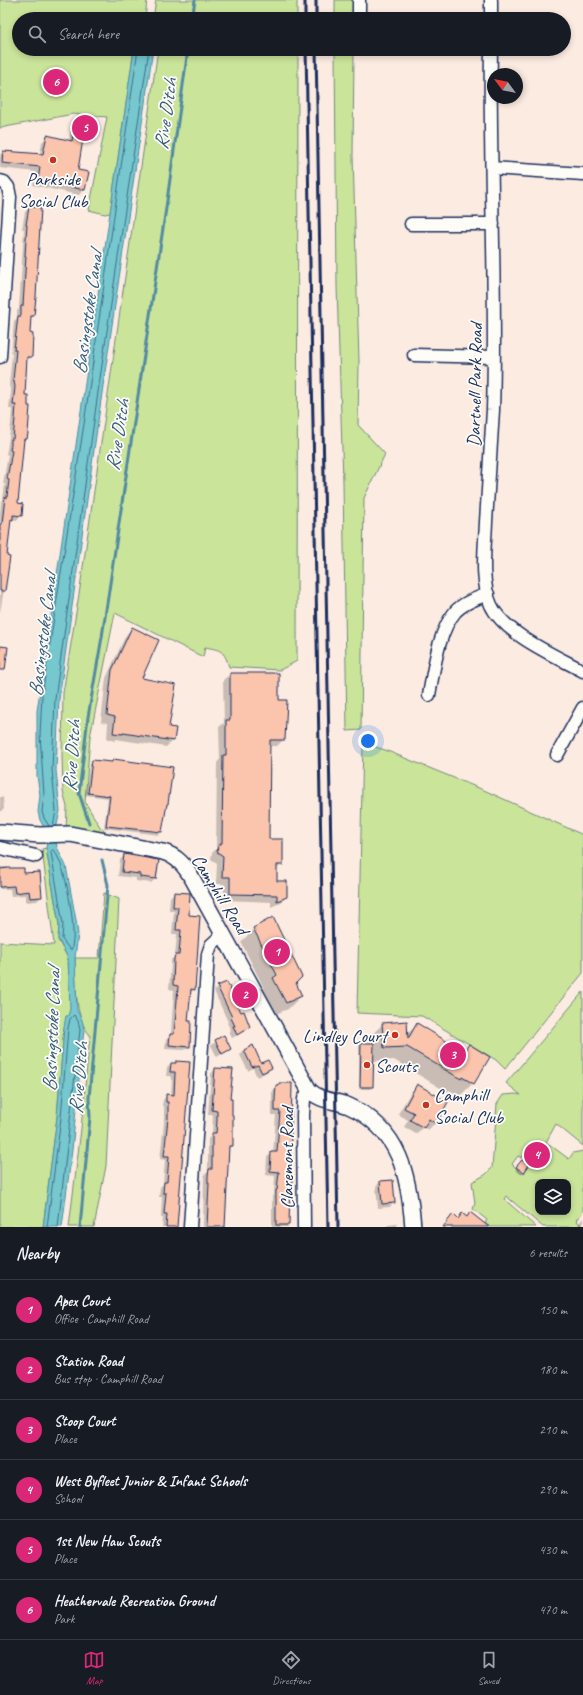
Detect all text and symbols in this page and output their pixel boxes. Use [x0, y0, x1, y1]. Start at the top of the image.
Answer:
search box [12, 12, 571, 56]
icon: search [26, 23, 48, 45]
text: Search here [58, 25, 119, 44]
pin: 6 [43, 67, 69, 97]
north arrow [487, 68, 523, 104]
water label: Rive Ditch [148, 75, 183, 151]
pin: 5 [72, 113, 98, 143]
marker: Parkside Social Club [48, 155, 58, 165]
place label: Parkside Social Club [19, 167, 89, 213]
water label: Basingstoke Canal [67, 244, 109, 376]
street label: Dartnell Park Road [462, 319, 488, 447]
water label: Rive Ditch [100, 396, 136, 472]
water label: Basingstoke Canal [23, 566, 63, 698]
water label: Rive Ditch [57, 718, 87, 792]
your location [358, 731, 378, 751]
street label: Camphill Road [186, 850, 256, 942]
pin: 1 [264, 937, 290, 967]
water label: Basingstoke Canal [37, 962, 66, 1092]
pin: 2 [232, 980, 258, 1010]
place label: Lindley Court [303, 1024, 390, 1048]
marker: Lindley Court [390, 1030, 400, 1040]
water label: Rive Ditch [63, 1040, 94, 1115]
pin: 3 [440, 1040, 466, 1070]
place label: Scouts [375, 1054, 419, 1078]
marker: Scouts [362, 1060, 372, 1070]
place label: Camphill Social Club [434, 1083, 505, 1129]
marker: Camphill Social Club [421, 1100, 431, 1110]
street label: Claremont Road [275, 1104, 299, 1209]
pin: 4 [524, 1140, 550, 1170]
map controls [535, 1179, 571, 1215]
button: layers [535, 1179, 571, 1215]
text: Nearby [16, 1243, 59, 1264]
text: 6 results [529, 1245, 567, 1261]
text: Apex Court [54, 1292, 110, 1311]
text: 1 [26, 1302, 32, 1318]
text: 150 m [539, 1302, 567, 1318]
text: Office · Camphill Road [54, 1311, 149, 1327]
text: Station Road [54, 1352, 123, 1371]
text: 2 [26, 1362, 32, 1378]
text: 180 m [539, 1362, 567, 1378]
text: Bus stop · Camphill Road [54, 1371, 162, 1387]
text: Stoop Court [54, 1412, 116, 1431]
text: 3 [26, 1422, 32, 1438]
text: 210 m [539, 1422, 567, 1438]
text: Place [54, 1431, 77, 1447]
text: West Byfleet Junior & Infant Schools [54, 1472, 247, 1491]
text: 4 [26, 1482, 32, 1498]
text: 290 m [539, 1482, 567, 1498]
text: School [54, 1491, 82, 1507]
text: 1st New Haw Scouts [54, 1532, 160, 1551]
text: 5 [26, 1542, 32, 1558]
text: 430 m [539, 1542, 567, 1558]
text: Place [54, 1551, 77, 1567]
text: Heathervale Recreation Ground [54, 1592, 215, 1611]
text: 6 [26, 1602, 32, 1618]
text: 470 m [539, 1602, 567, 1618]
text: Park [54, 1611, 75, 1627]
tab: Map [83, 1649, 105, 1687]
tab: Directions [272, 1649, 311, 1687]
tab: Saved [478, 1649, 500, 1687]

